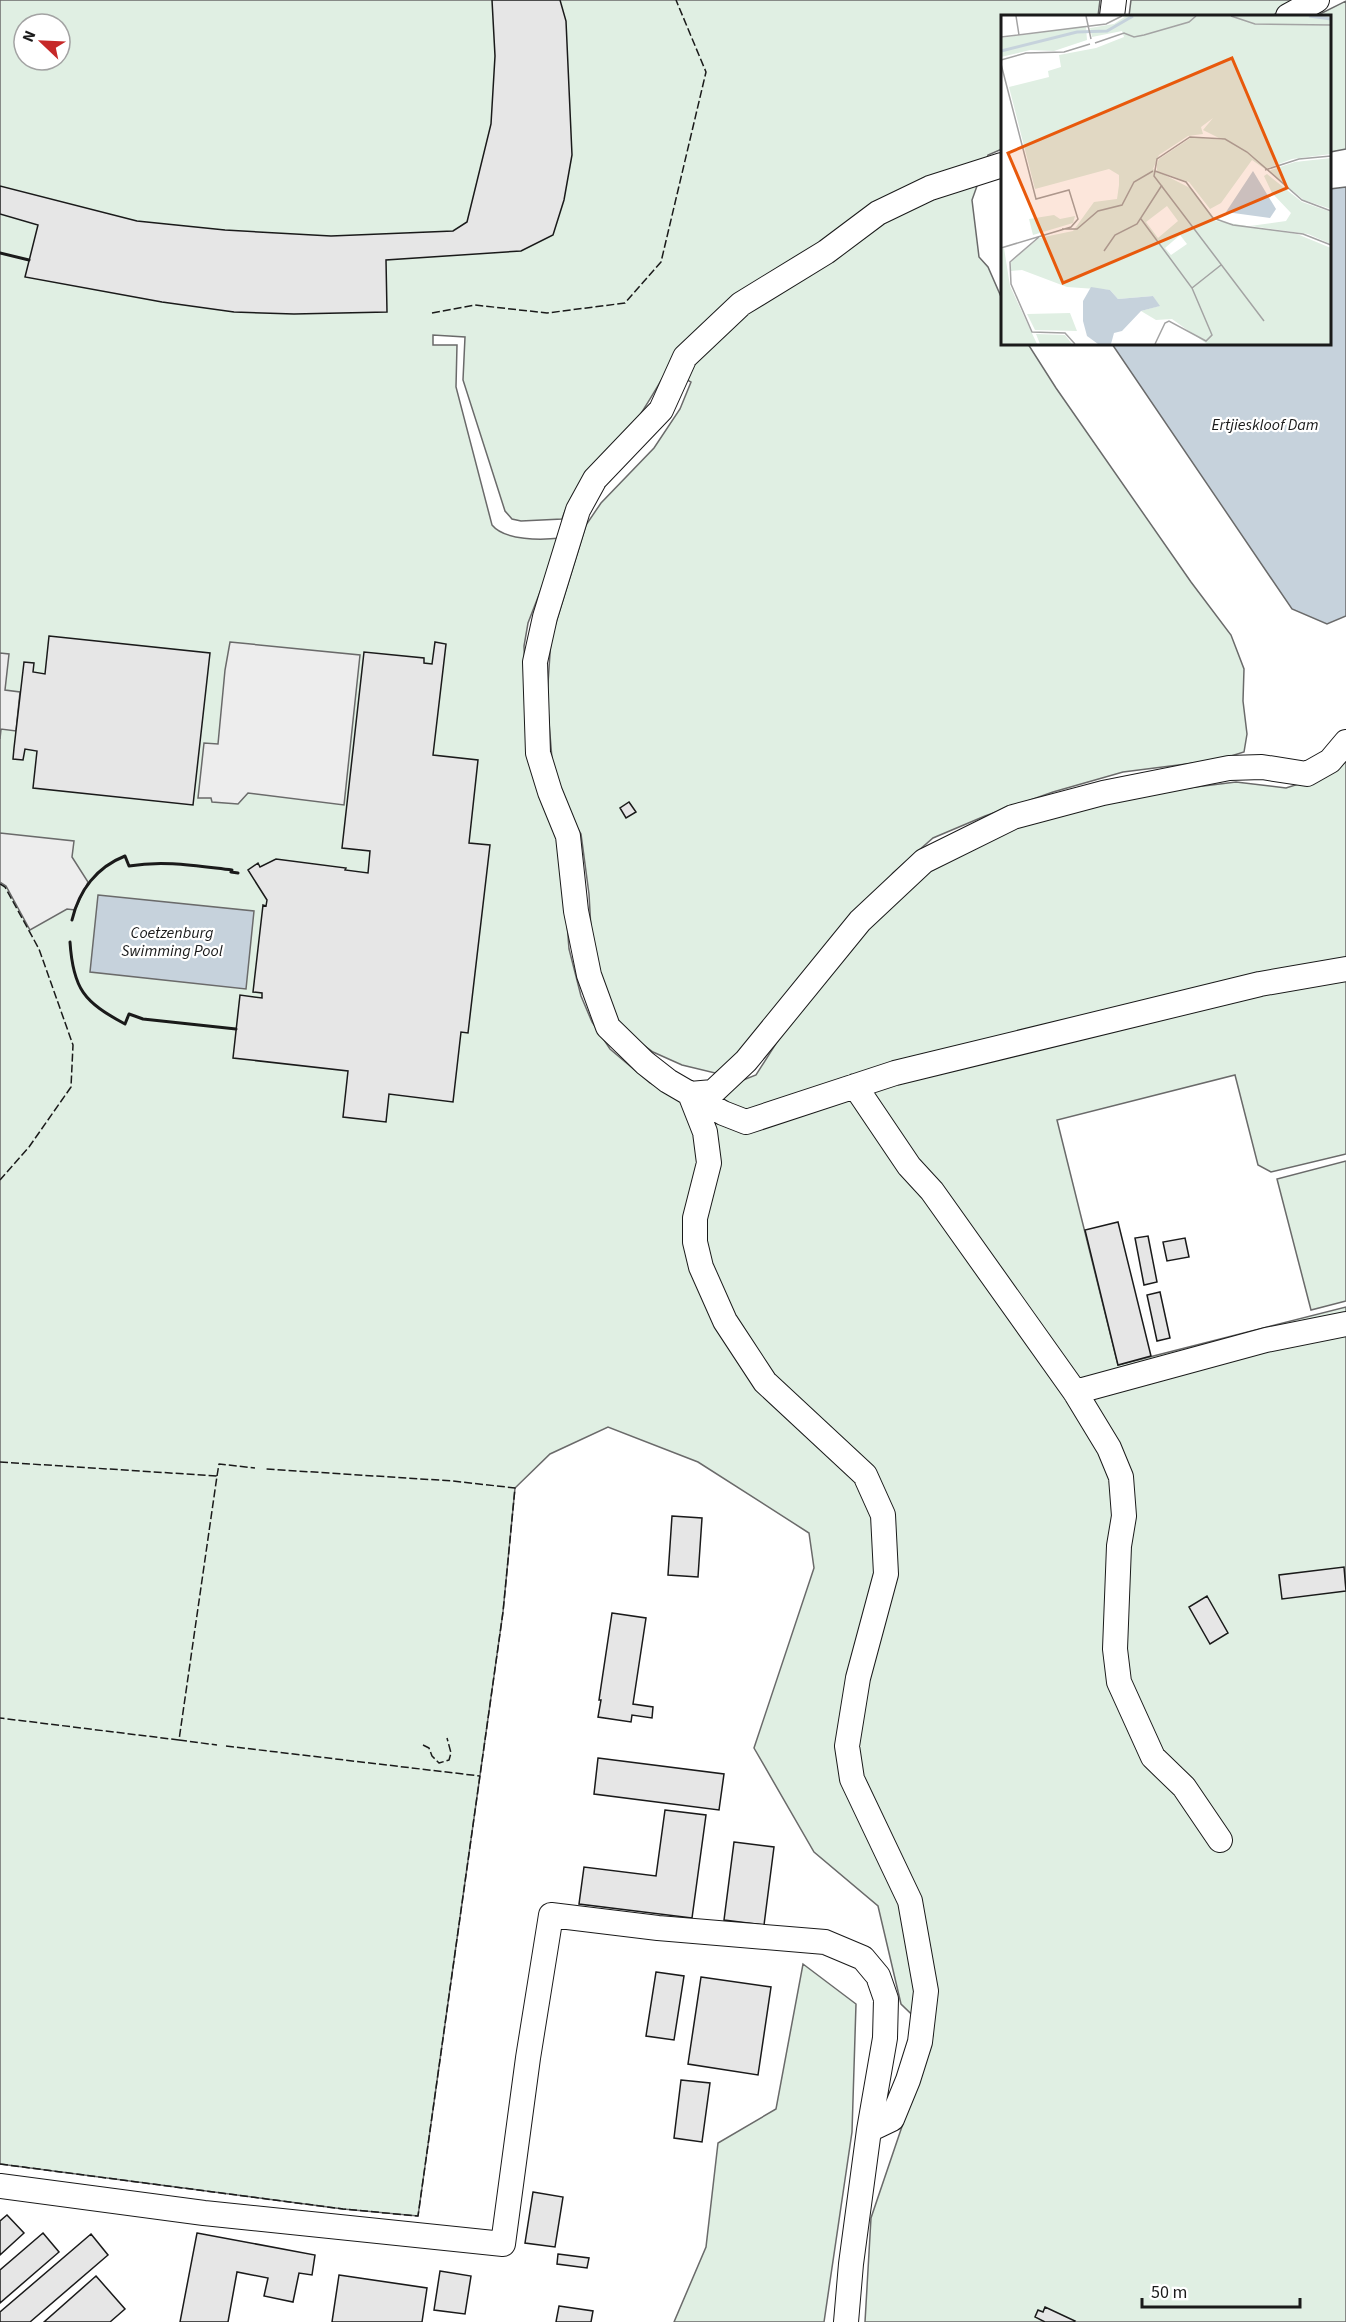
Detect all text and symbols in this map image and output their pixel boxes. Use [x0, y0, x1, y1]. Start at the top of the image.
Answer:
north arrow [12, 12, 72, 72]
inset map [1001, 15, 1331, 345]
text: N [17, 27, 41, 46]
water label: Ertjieskloof Dam [1211, 414, 1319, 436]
water label: Coetzenburg Swimming Pool [121, 922, 223, 962]
scale bar [1142, 2271, 1300, 2309]
text: 50 m [1151, 2280, 1187, 2305]

